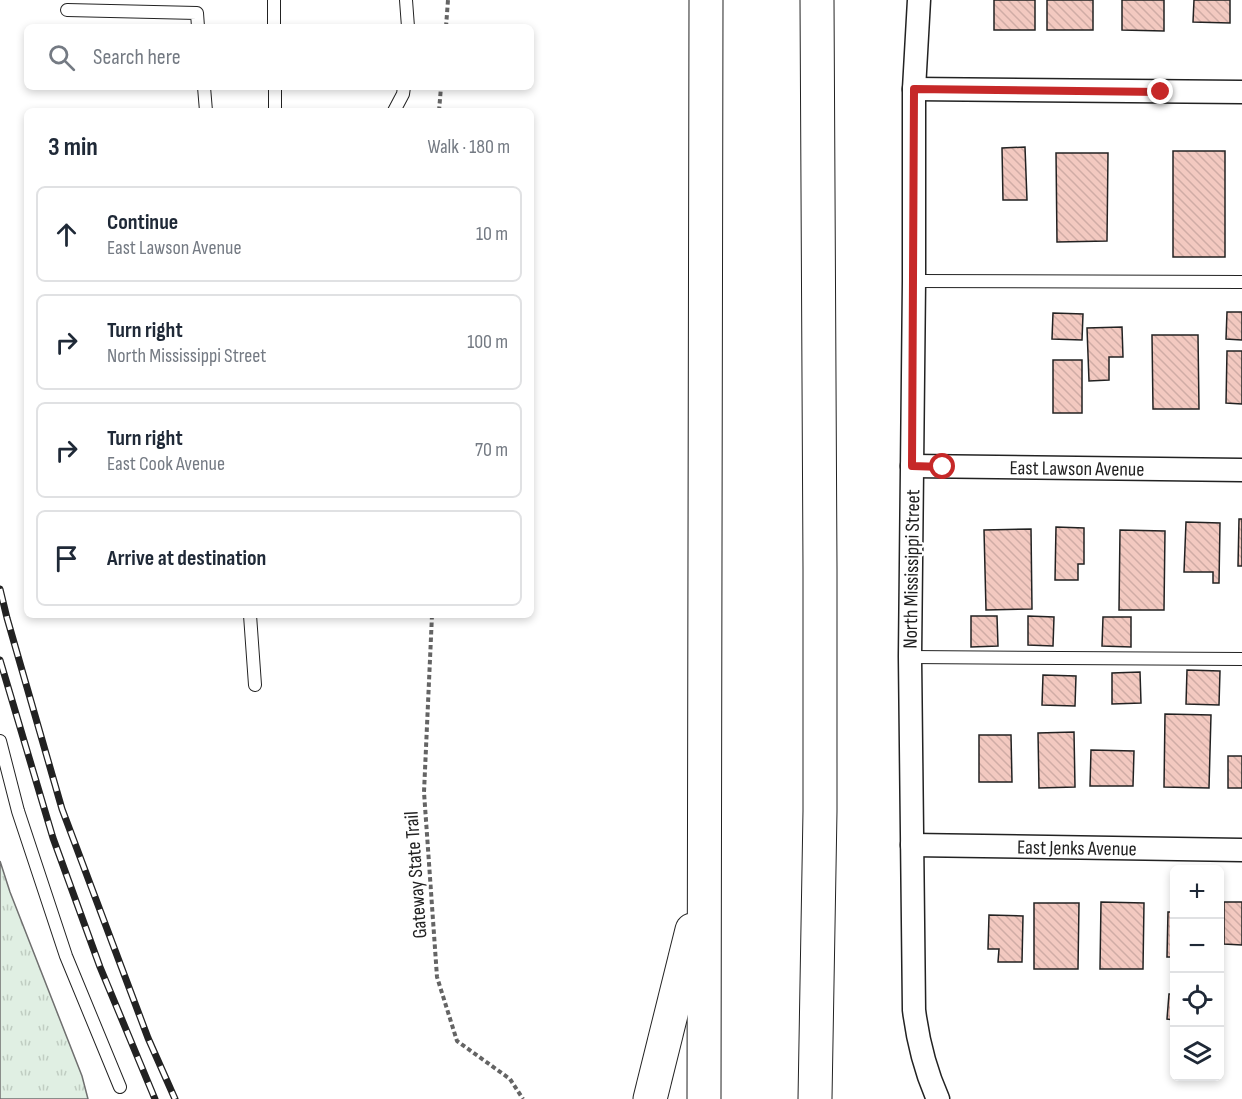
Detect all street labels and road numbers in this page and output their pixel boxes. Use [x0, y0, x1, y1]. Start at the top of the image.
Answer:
street label: East Lawson Avenue [1010, 456, 1144, 482]
street label: North Mississippi Street [899, 489, 925, 649]
street label: Gateway State Trail [400, 810, 432, 939]
street label: East Jenks Avenue [1017, 836, 1137, 861]

